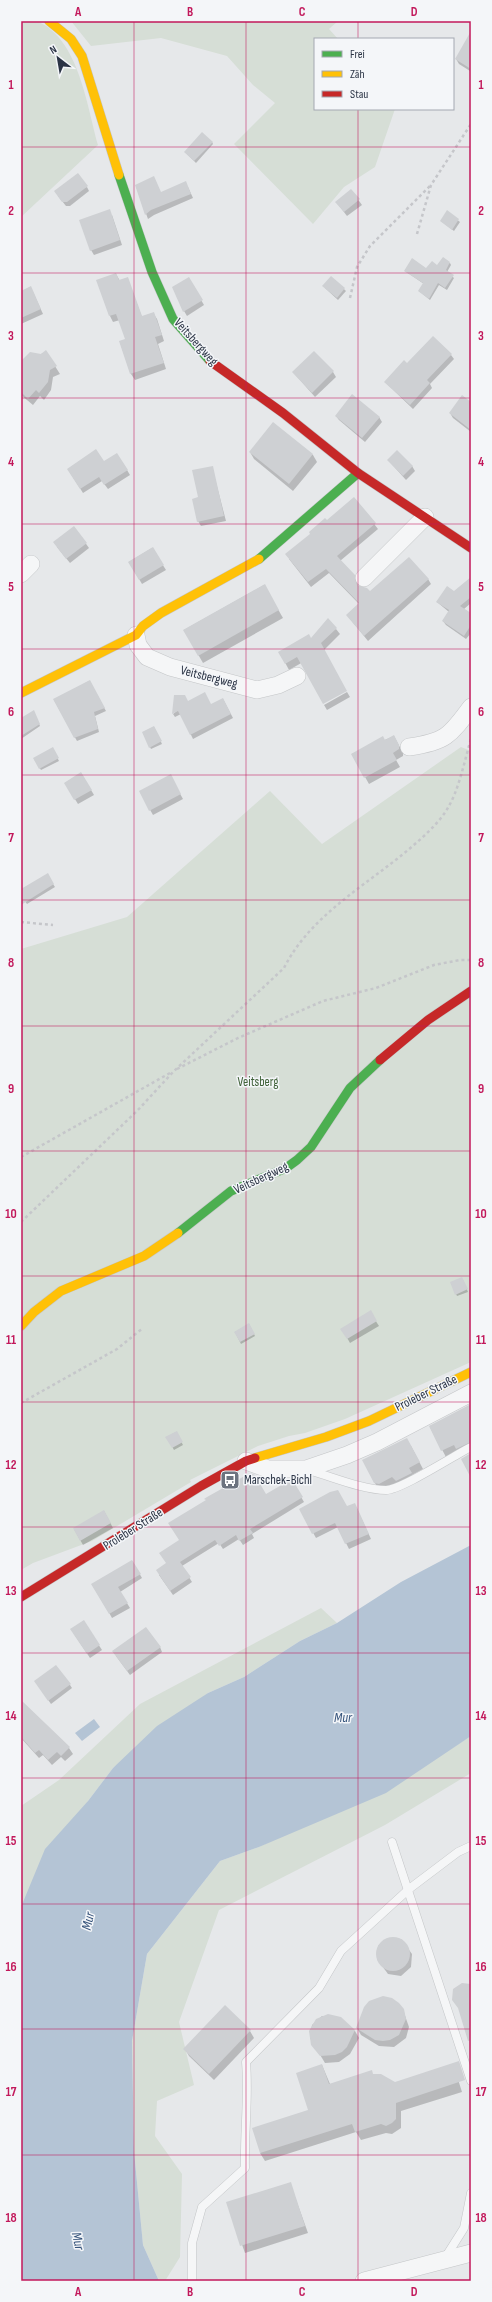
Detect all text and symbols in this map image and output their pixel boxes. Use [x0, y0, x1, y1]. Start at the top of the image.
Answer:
text: A [74, 4, 82, 20]
text: B [187, 4, 193, 20]
text: C [299, 4, 306, 20]
text: D [411, 4, 418, 20]
north arrow [38, 38, 78, 78]
legend [314, 38, 454, 110]
text: N [47, 43, 59, 57]
text: Frei [350, 47, 365, 62]
text: Zäh [350, 67, 365, 82]
text: 1 [8, 77, 14, 93]
text: 1 [478, 77, 484, 93]
text: Stau [350, 87, 368, 102]
text: 2 [8, 203, 14, 219]
text: 2 [478, 203, 484, 219]
street label: Veitsbergweg [171, 315, 221, 369]
text: 3 [8, 328, 14, 344]
text: 3 [478, 328, 484, 344]
text: 4 [8, 454, 14, 470]
text: 4 [478, 454, 484, 470]
text: 5 [8, 579, 14, 595]
text: 5 [478, 579, 484, 595]
street label: Veitsbergweg [179, 662, 239, 692]
text: 6 [8, 704, 14, 720]
text: 6 [478, 704, 484, 720]
text: 7 [8, 830, 14, 846]
text: 7 [478, 830, 484, 846]
text: 8 [8, 955, 14, 971]
text: 8 [478, 955, 484, 971]
park label: Veitsberg [238, 1074, 278, 1090]
text: 9 [8, 1081, 14, 1097]
text: 9 [478, 1081, 484, 1097]
street label: Veitsbergweg [231, 1158, 291, 1198]
text: 10 [5, 1206, 17, 1222]
text: 10 [475, 1206, 487, 1222]
text: 11 [6, 1332, 16, 1348]
text: 11 [476, 1332, 486, 1348]
street label: Proleber Straße [392, 1371, 460, 1415]
text: 12 [6, 1457, 17, 1473]
text: 12 [476, 1457, 487, 1473]
bus stop icon: Marschek-Bichl [219, 1469, 241, 1491]
place label: Marschek-Bichl [244, 1472, 312, 1488]
street label: Proleber Straße [100, 1504, 166, 1554]
text: 13 [6, 1583, 17, 1599]
text: 13 [476, 1583, 487, 1599]
text: 14 [5, 1708, 17, 1724]
text: 14 [475, 1708, 487, 1724]
water label: Mur [334, 1709, 353, 1726]
text: 15 [6, 1833, 17, 1849]
text: 15 [476, 1833, 487, 1849]
water label: Mur [78, 1909, 98, 1931]
text: 16 [5, 1959, 17, 1975]
text: 16 [475, 1959, 487, 1975]
text: 17 [6, 2084, 17, 2100]
text: 17 [476, 2084, 487, 2100]
text: 18 [5, 2210, 17, 2226]
text: 18 [475, 2210, 487, 2226]
water label: Mur [68, 2231, 88, 2253]
text: A [74, 2284, 82, 2300]
text: B [187, 2284, 193, 2300]
text: C [299, 2284, 306, 2300]
text: D [411, 2284, 418, 2300]

